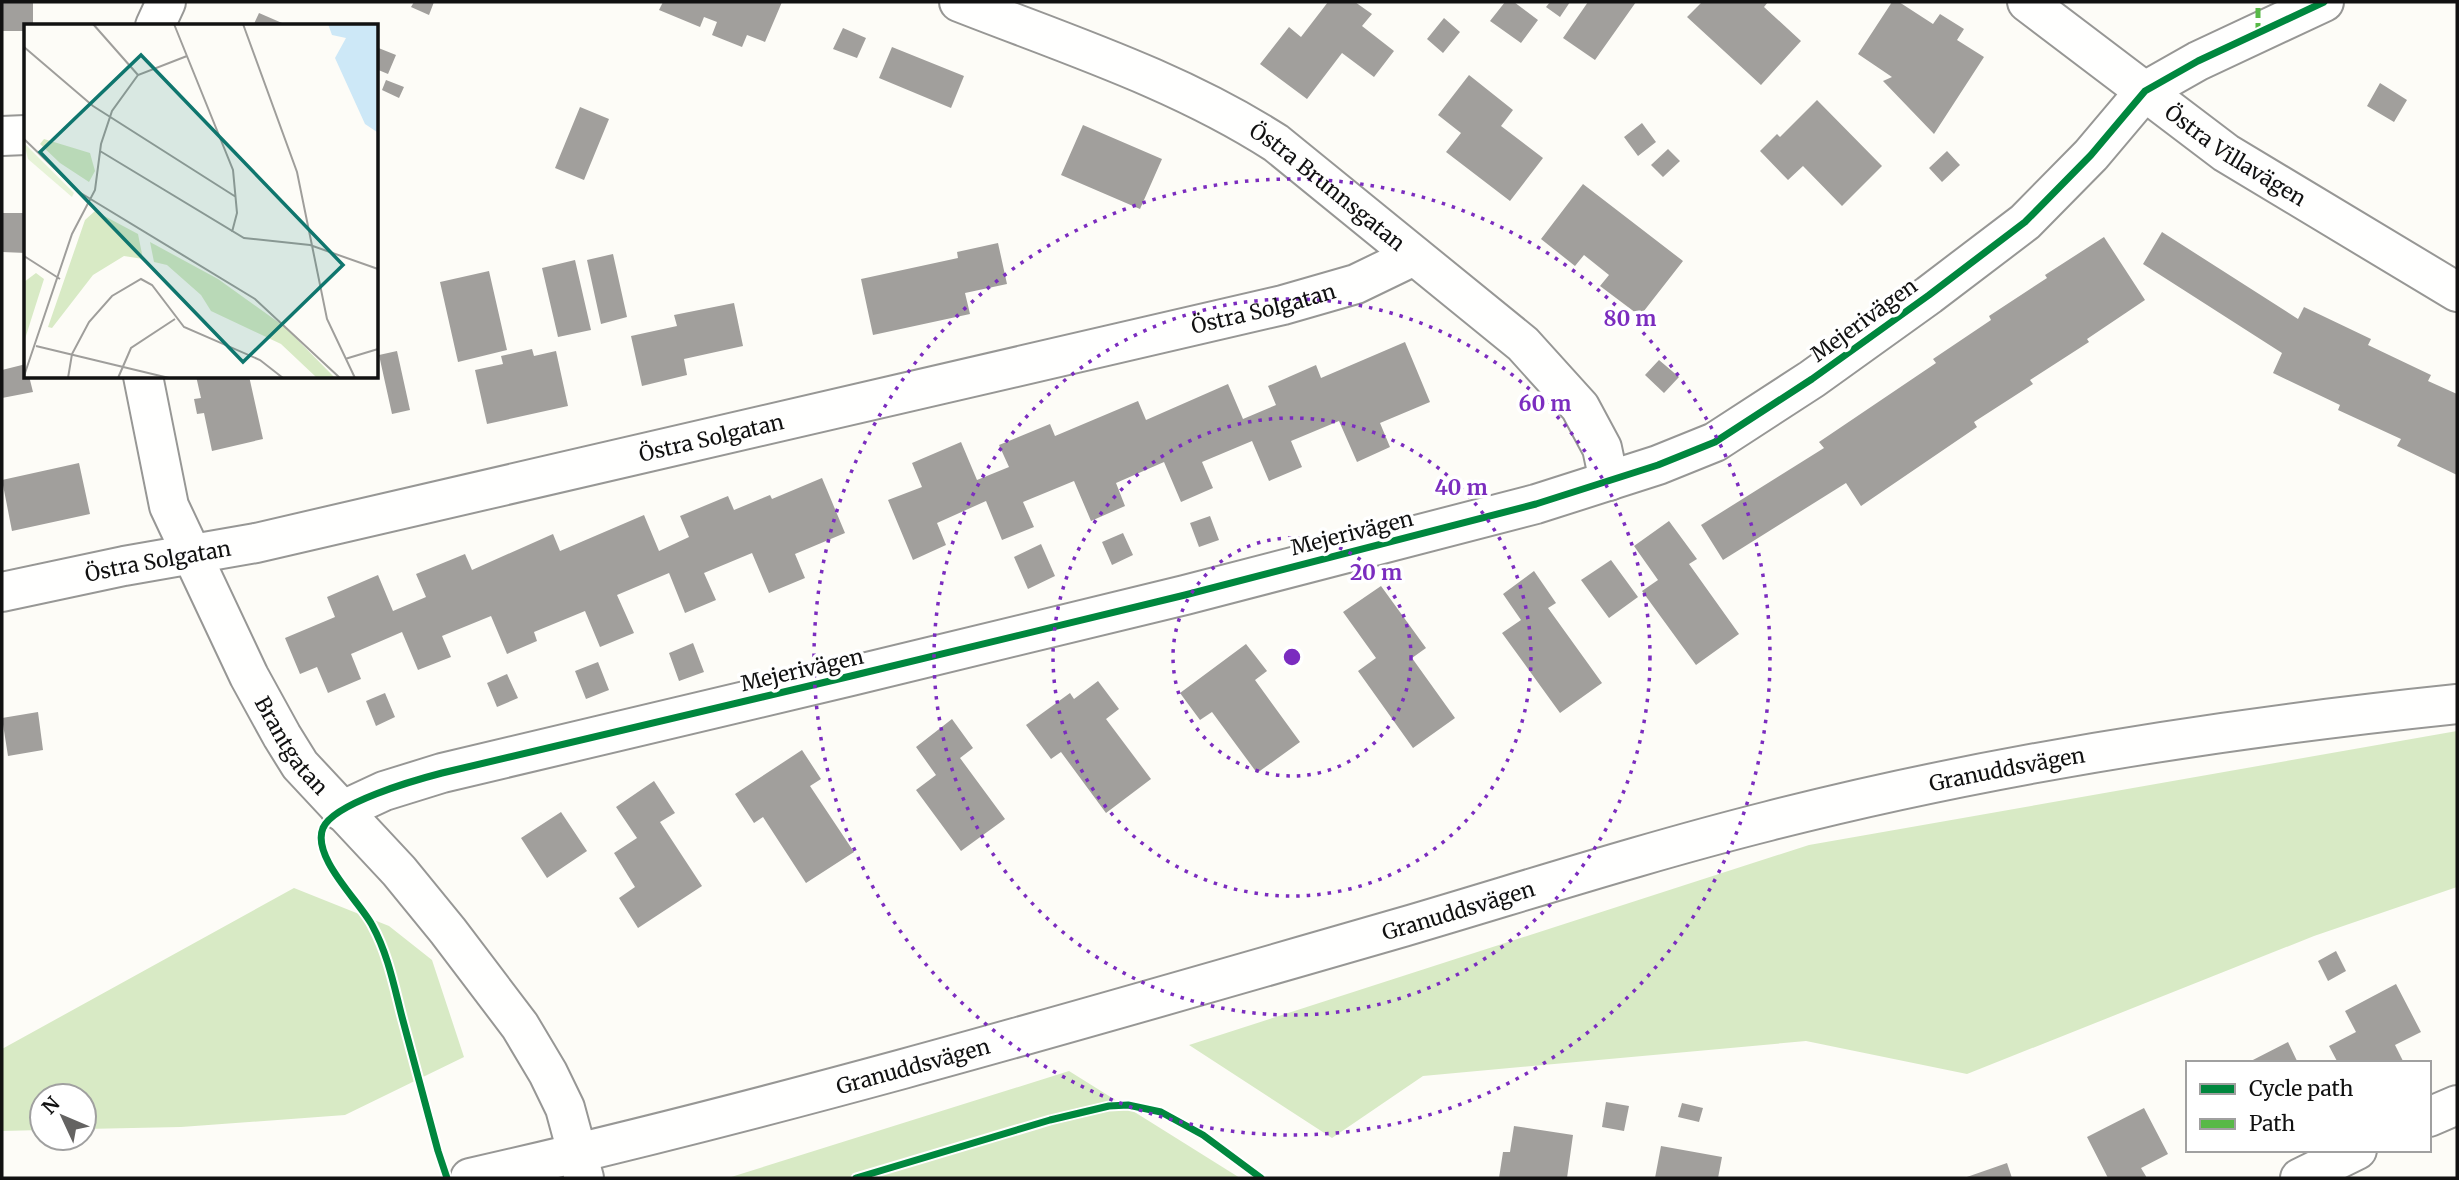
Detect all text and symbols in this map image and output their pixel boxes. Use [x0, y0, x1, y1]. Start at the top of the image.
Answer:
inset map [24, 24, 378, 378]
street label: Östra Villavägen [2160, 98, 2311, 212]
street label: Östra Brunnsgatan [1245, 117, 1411, 256]
street label: Mejerivägen [1805, 272, 1923, 368]
street label: Östra Solgatan [1189, 277, 1339, 339]
text: 80 m [1604, 305, 1656, 332]
text: 60 m [1519, 390, 1571, 417]
street label: Östra Solgatan [636, 408, 786, 467]
text: 40 m [1434, 474, 1488, 501]
street label: Mejerivägen [1288, 505, 1416, 561]
street label: Östra Solgatan [82, 534, 233, 587]
text: 20 m [1350, 559, 1402, 586]
street label: Mejerivägen [738, 643, 866, 697]
centre of rings [1280, 645, 1304, 669]
street label: Brantgatan [249, 691, 334, 800]
street label: Granuddsvägen [1927, 741, 2087, 797]
street label: Granuddsvägen [1379, 875, 1538, 946]
street label: Granuddsvägen [833, 1032, 993, 1100]
legend [2186, 1061, 2431, 1152]
text: Cycle path [2249, 1075, 2353, 1102]
north arrow [28, 1082, 98, 1152]
text: N [37, 1091, 65, 1119]
text: Path [2249, 1110, 2295, 1137]

